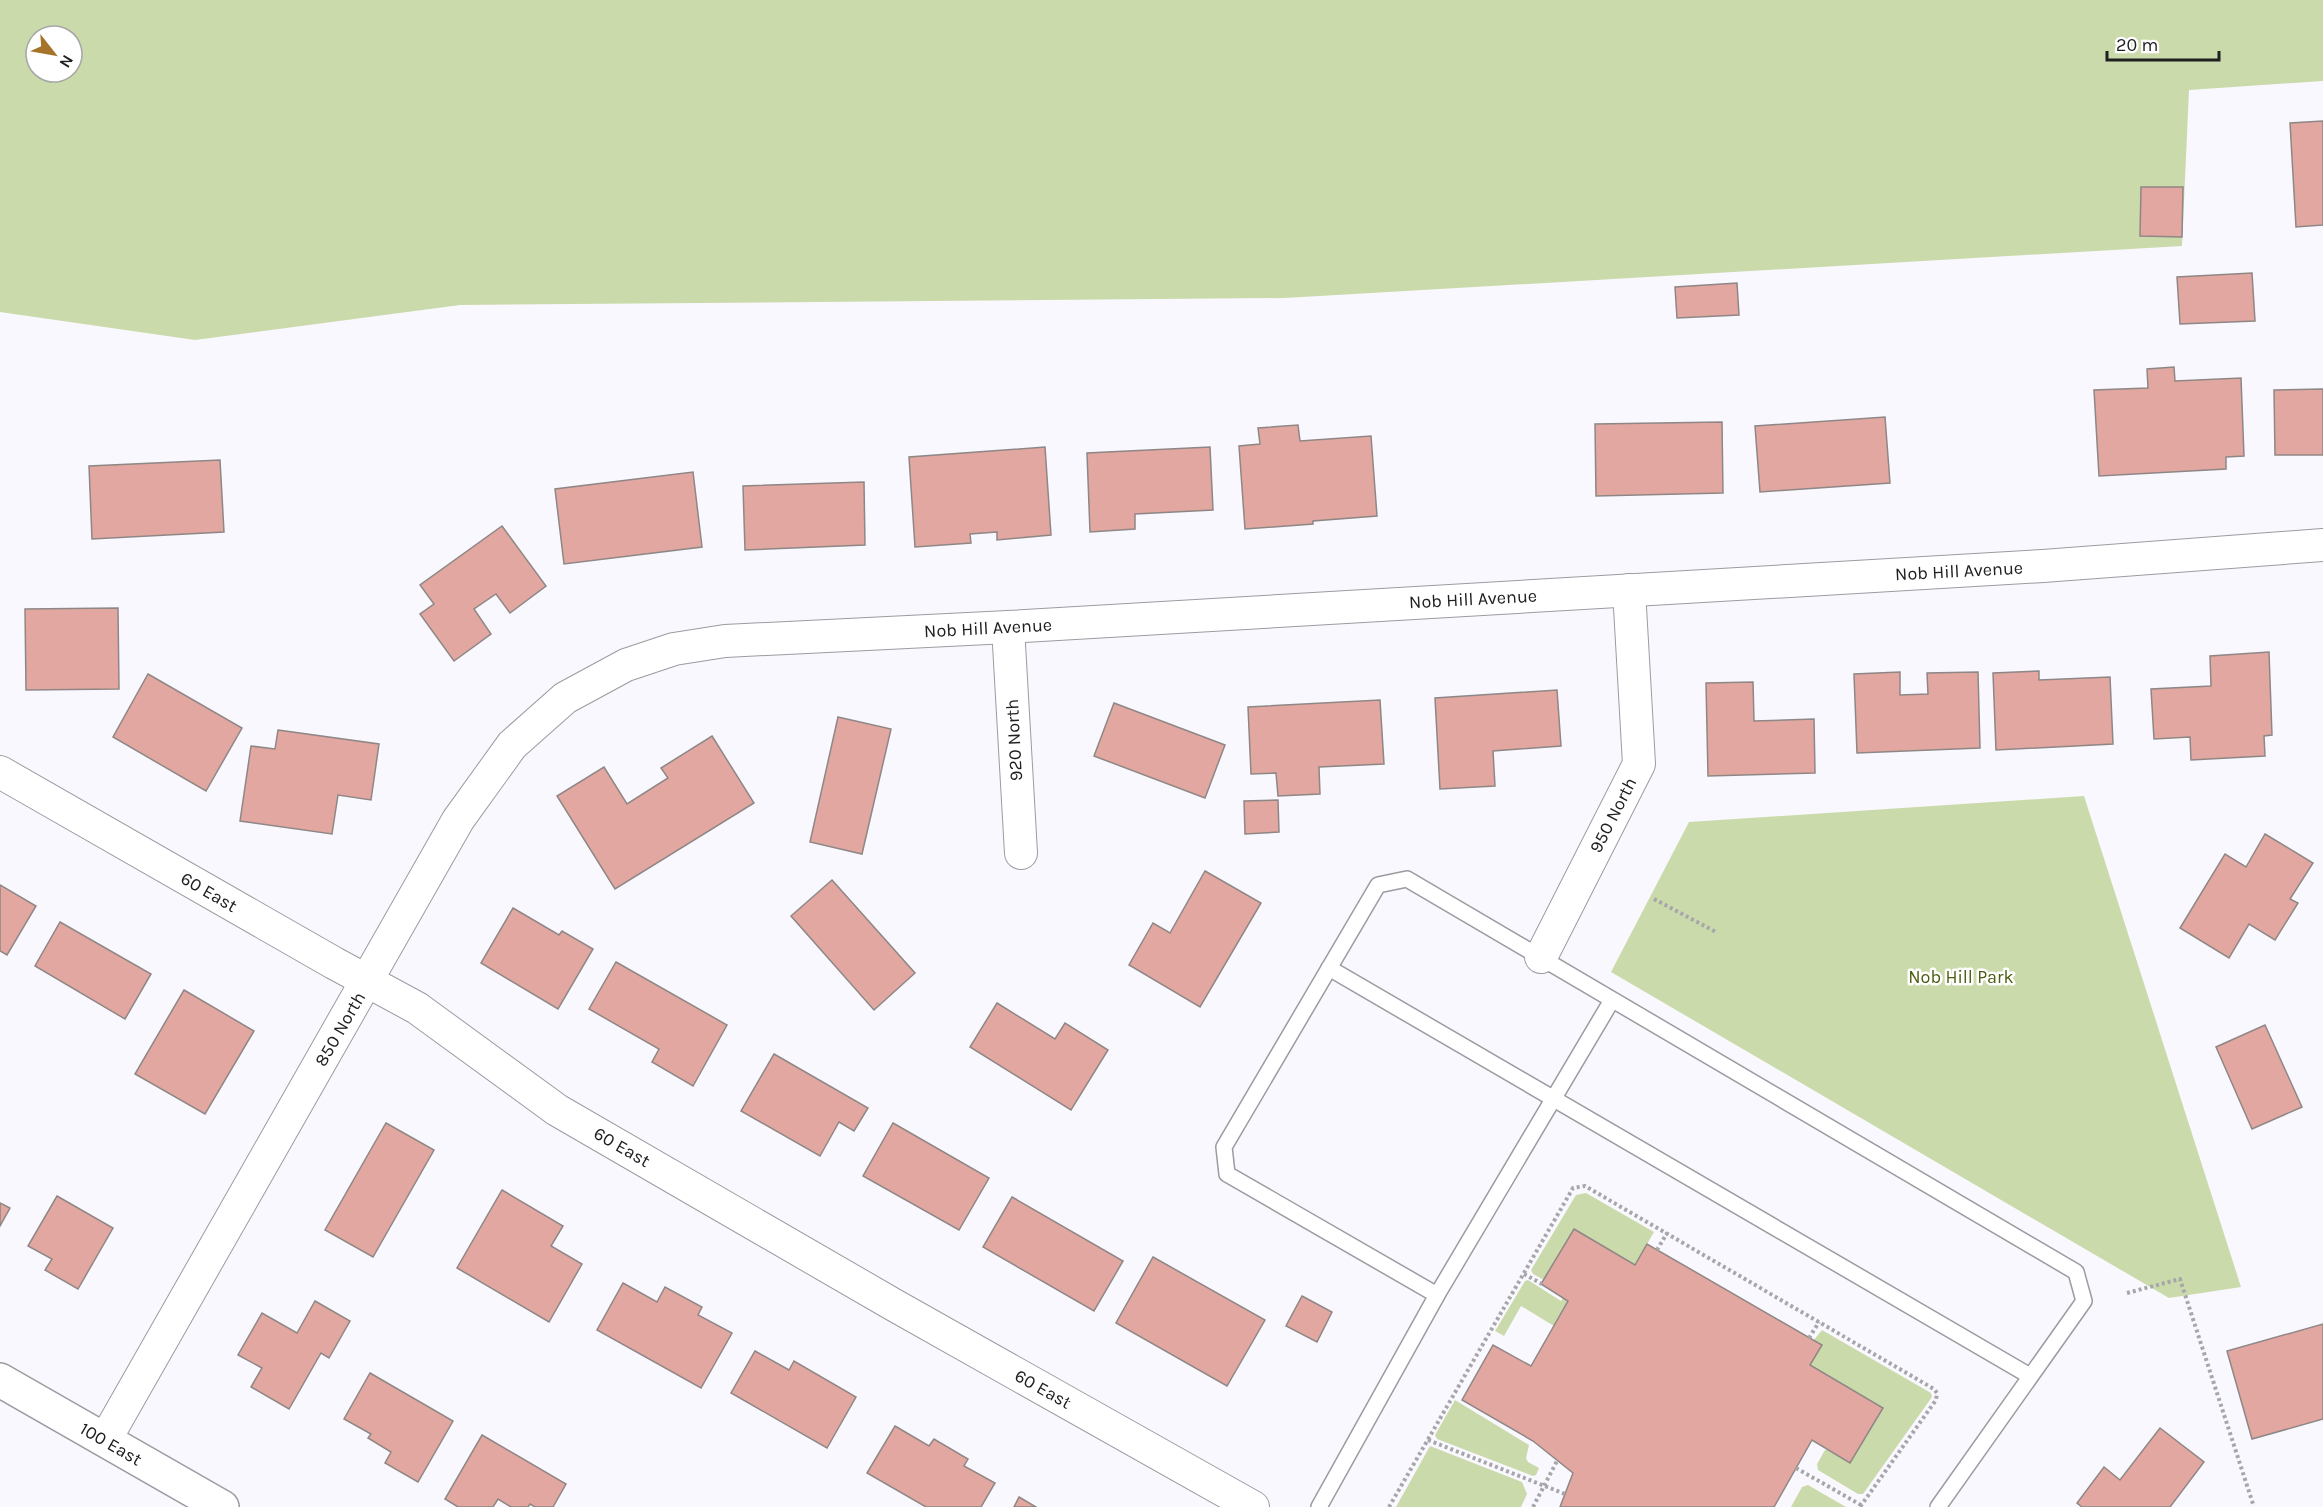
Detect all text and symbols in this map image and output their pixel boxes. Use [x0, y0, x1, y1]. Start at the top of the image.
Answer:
north arrow [24, 24, 84, 84]
scale bar [2107, 24, 2220, 62]
text: 20 m [2116, 34, 2158, 56]
text: N [55, 52, 78, 71]
street label: Nob Hill Avenue [1894, 557, 2024, 585]
street label: Nob Hill Avenue [1408, 585, 1538, 613]
street label: Nob Hill Avenue [923, 614, 1053, 642]
street label: 920 North [1001, 698, 1027, 782]
street label: 950 North [1585, 774, 1641, 856]
street label: 60 East [177, 867, 241, 917]
park label: Nob Hill Park [1908, 966, 2014, 988]
street label: 850 North [310, 988, 370, 1070]
street label: 60 East [590, 1122, 654, 1172]
street label: 60 East [1011, 1364, 1075, 1414]
street label: 100 East [76, 1418, 146, 1471]

